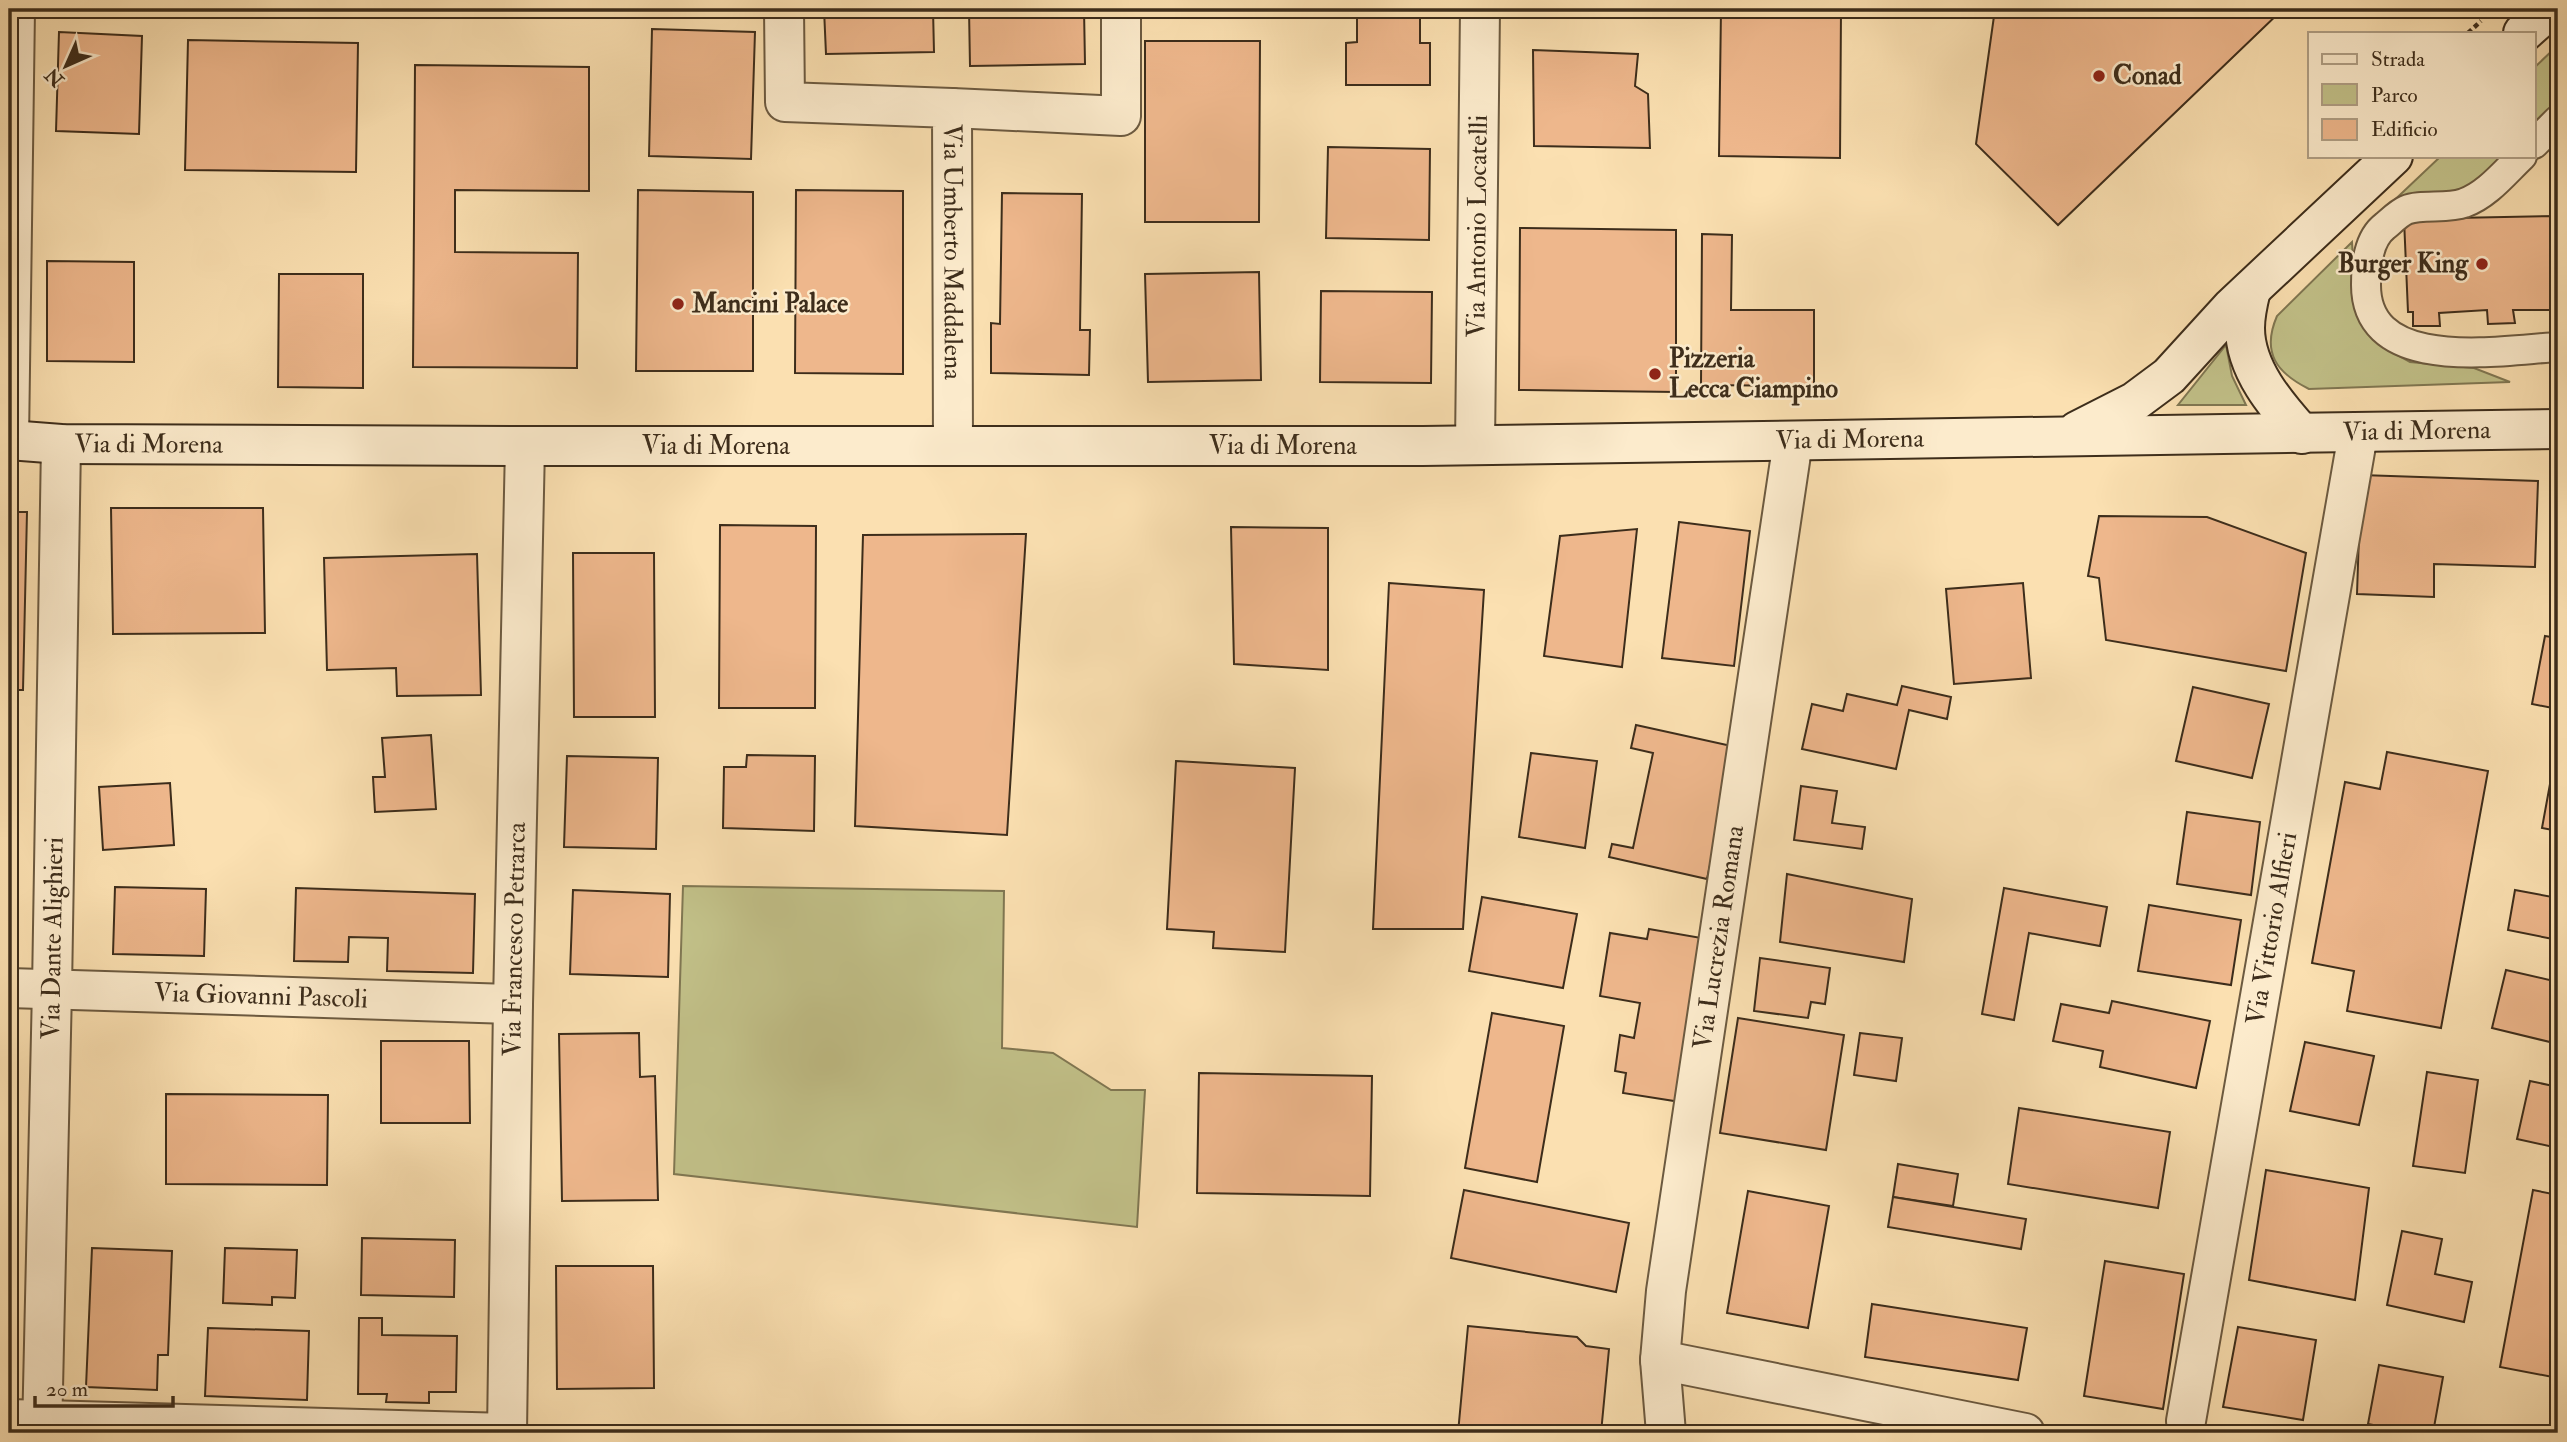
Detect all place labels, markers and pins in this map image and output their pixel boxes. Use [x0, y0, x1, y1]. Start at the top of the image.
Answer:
place label: Conad [2113, 60, 2182, 92]
marker: Conad [2091, 68, 2107, 84]
place label: Burger King [2338, 248, 2469, 281]
marker: Burger King [2474, 256, 2490, 272]
place label: Mancini Palace [691, 288, 848, 320]
marker: Mancini Palace [670, 296, 686, 312]
place label: Pizzeria Lecca Ciampino [1669, 343, 1839, 406]
marker: Pizzeria Lecca Ciampino [1647, 366, 1663, 382]

